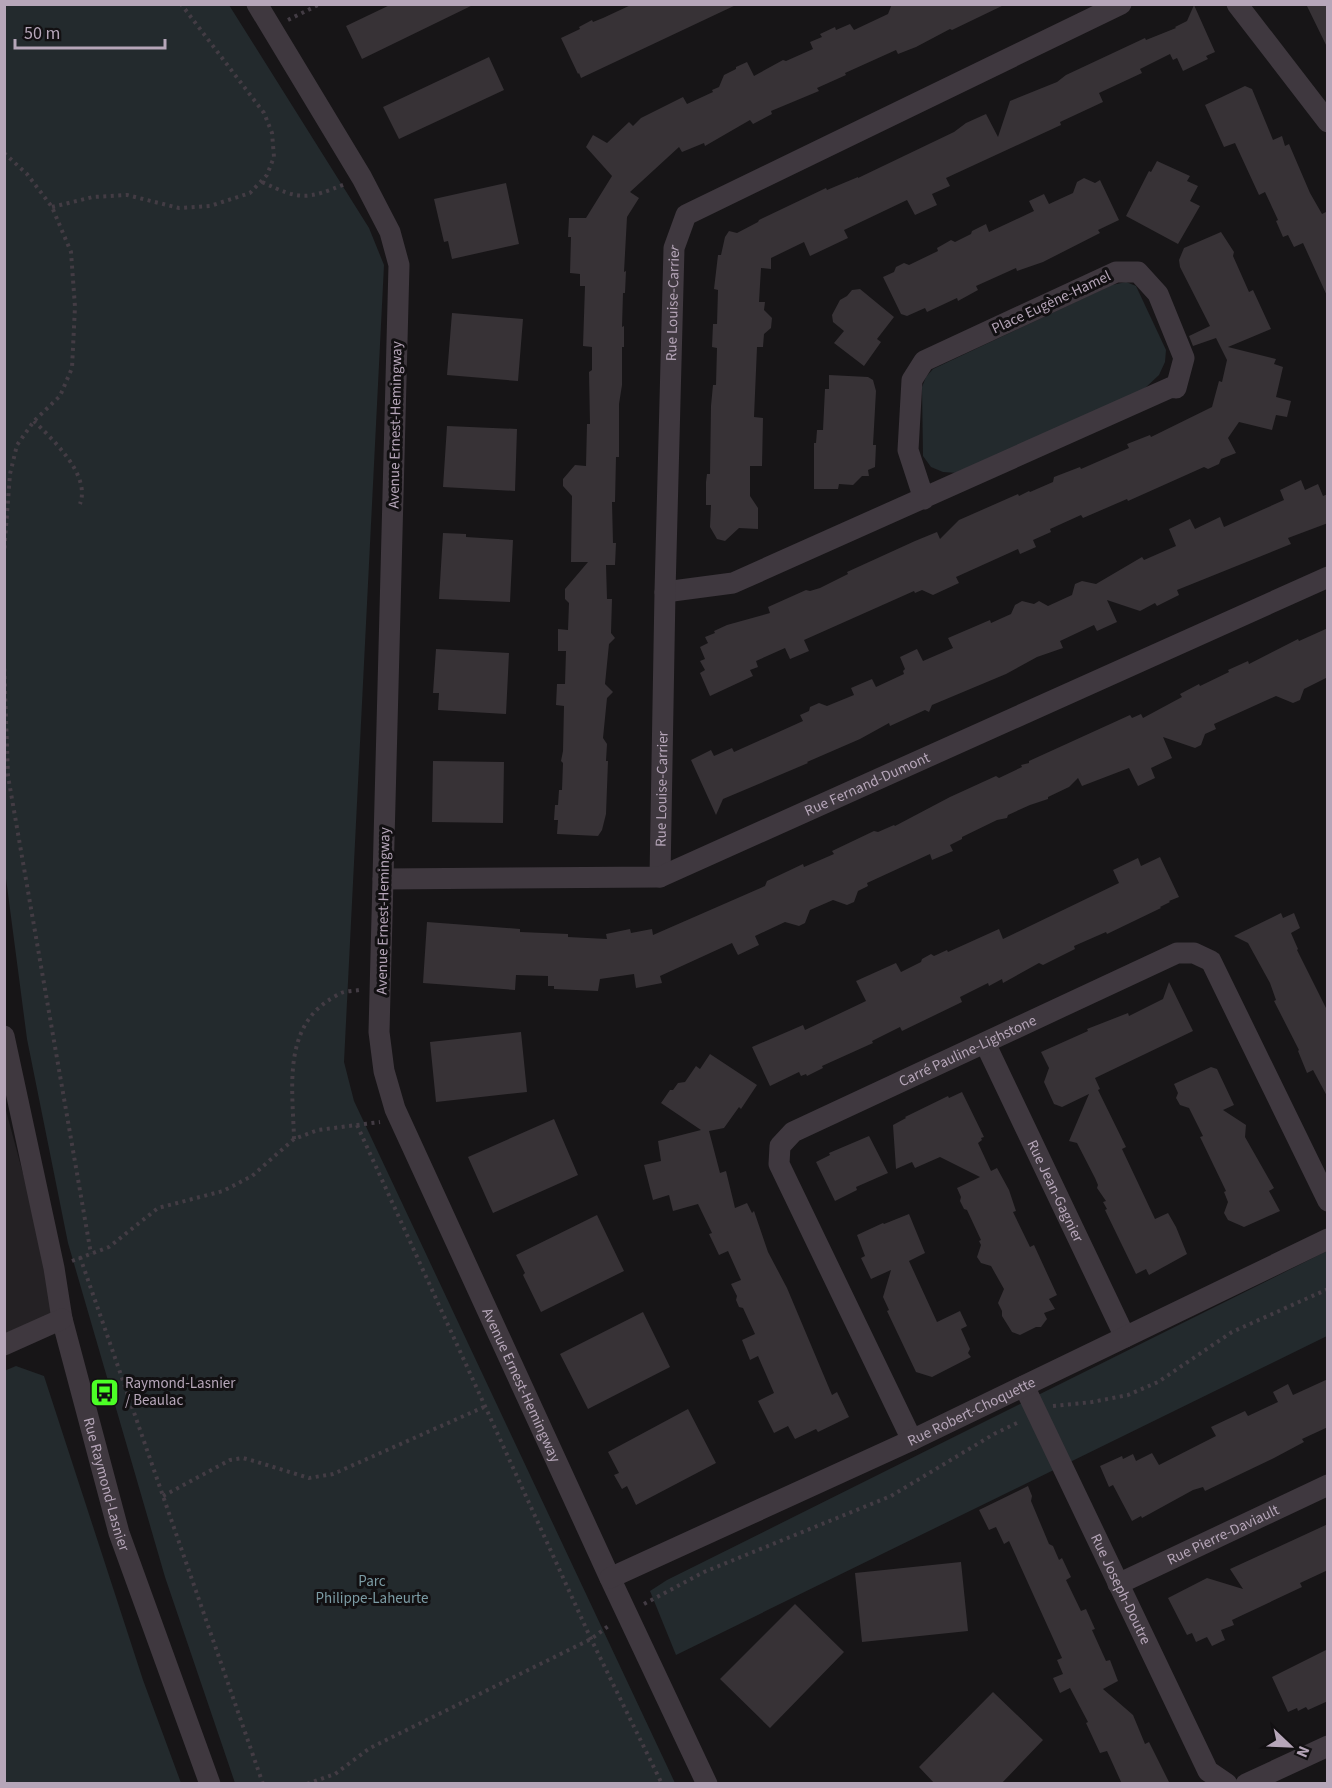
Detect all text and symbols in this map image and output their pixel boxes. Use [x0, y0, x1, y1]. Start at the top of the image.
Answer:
scale bar [15, 12, 165, 50]
text: 50 m [24, 21, 60, 46]
street label: Rue Louise-Carrier [661, 241, 686, 361]
street label: Place Eugène-Hamel [988, 266, 1114, 339]
street label: Avenue Ernest-Hemingway [384, 341, 407, 509]
street label: Rue Louise-Carrier [651, 730, 674, 847]
street label: Rue Fernand-Dumont [801, 747, 933, 822]
street label: Avenue Ernest-Hemingway [372, 827, 395, 995]
street label: Carré Pauline-Lighstone [895, 1010, 1040, 1092]
street label: Rue Jean-Gagnier [1022, 1137, 1089, 1247]
street label: Avenue Ernest-Hemingway [477, 1305, 566, 1466]
street label: Rue Robert-Choquette [904, 1372, 1039, 1452]
place label: Raymond-Lasnier / Beaulac [125, 1373, 236, 1411]
bus stop icon: Raymond-Lasnier / Beaulac [88, 1376, 120, 1408]
street label: Rue Raymond-Lasnier [78, 1415, 135, 1555]
street label: Rue Pierre-Daviault [1164, 1500, 1283, 1570]
street label: Rue Joseph-Doutre [1085, 1530, 1156, 1648]
park label: Parc Philippe-Laheurte [316, 1571, 428, 1609]
north arrow [1260, 1716, 1320, 1776]
text: N [1291, 1742, 1315, 1761]

